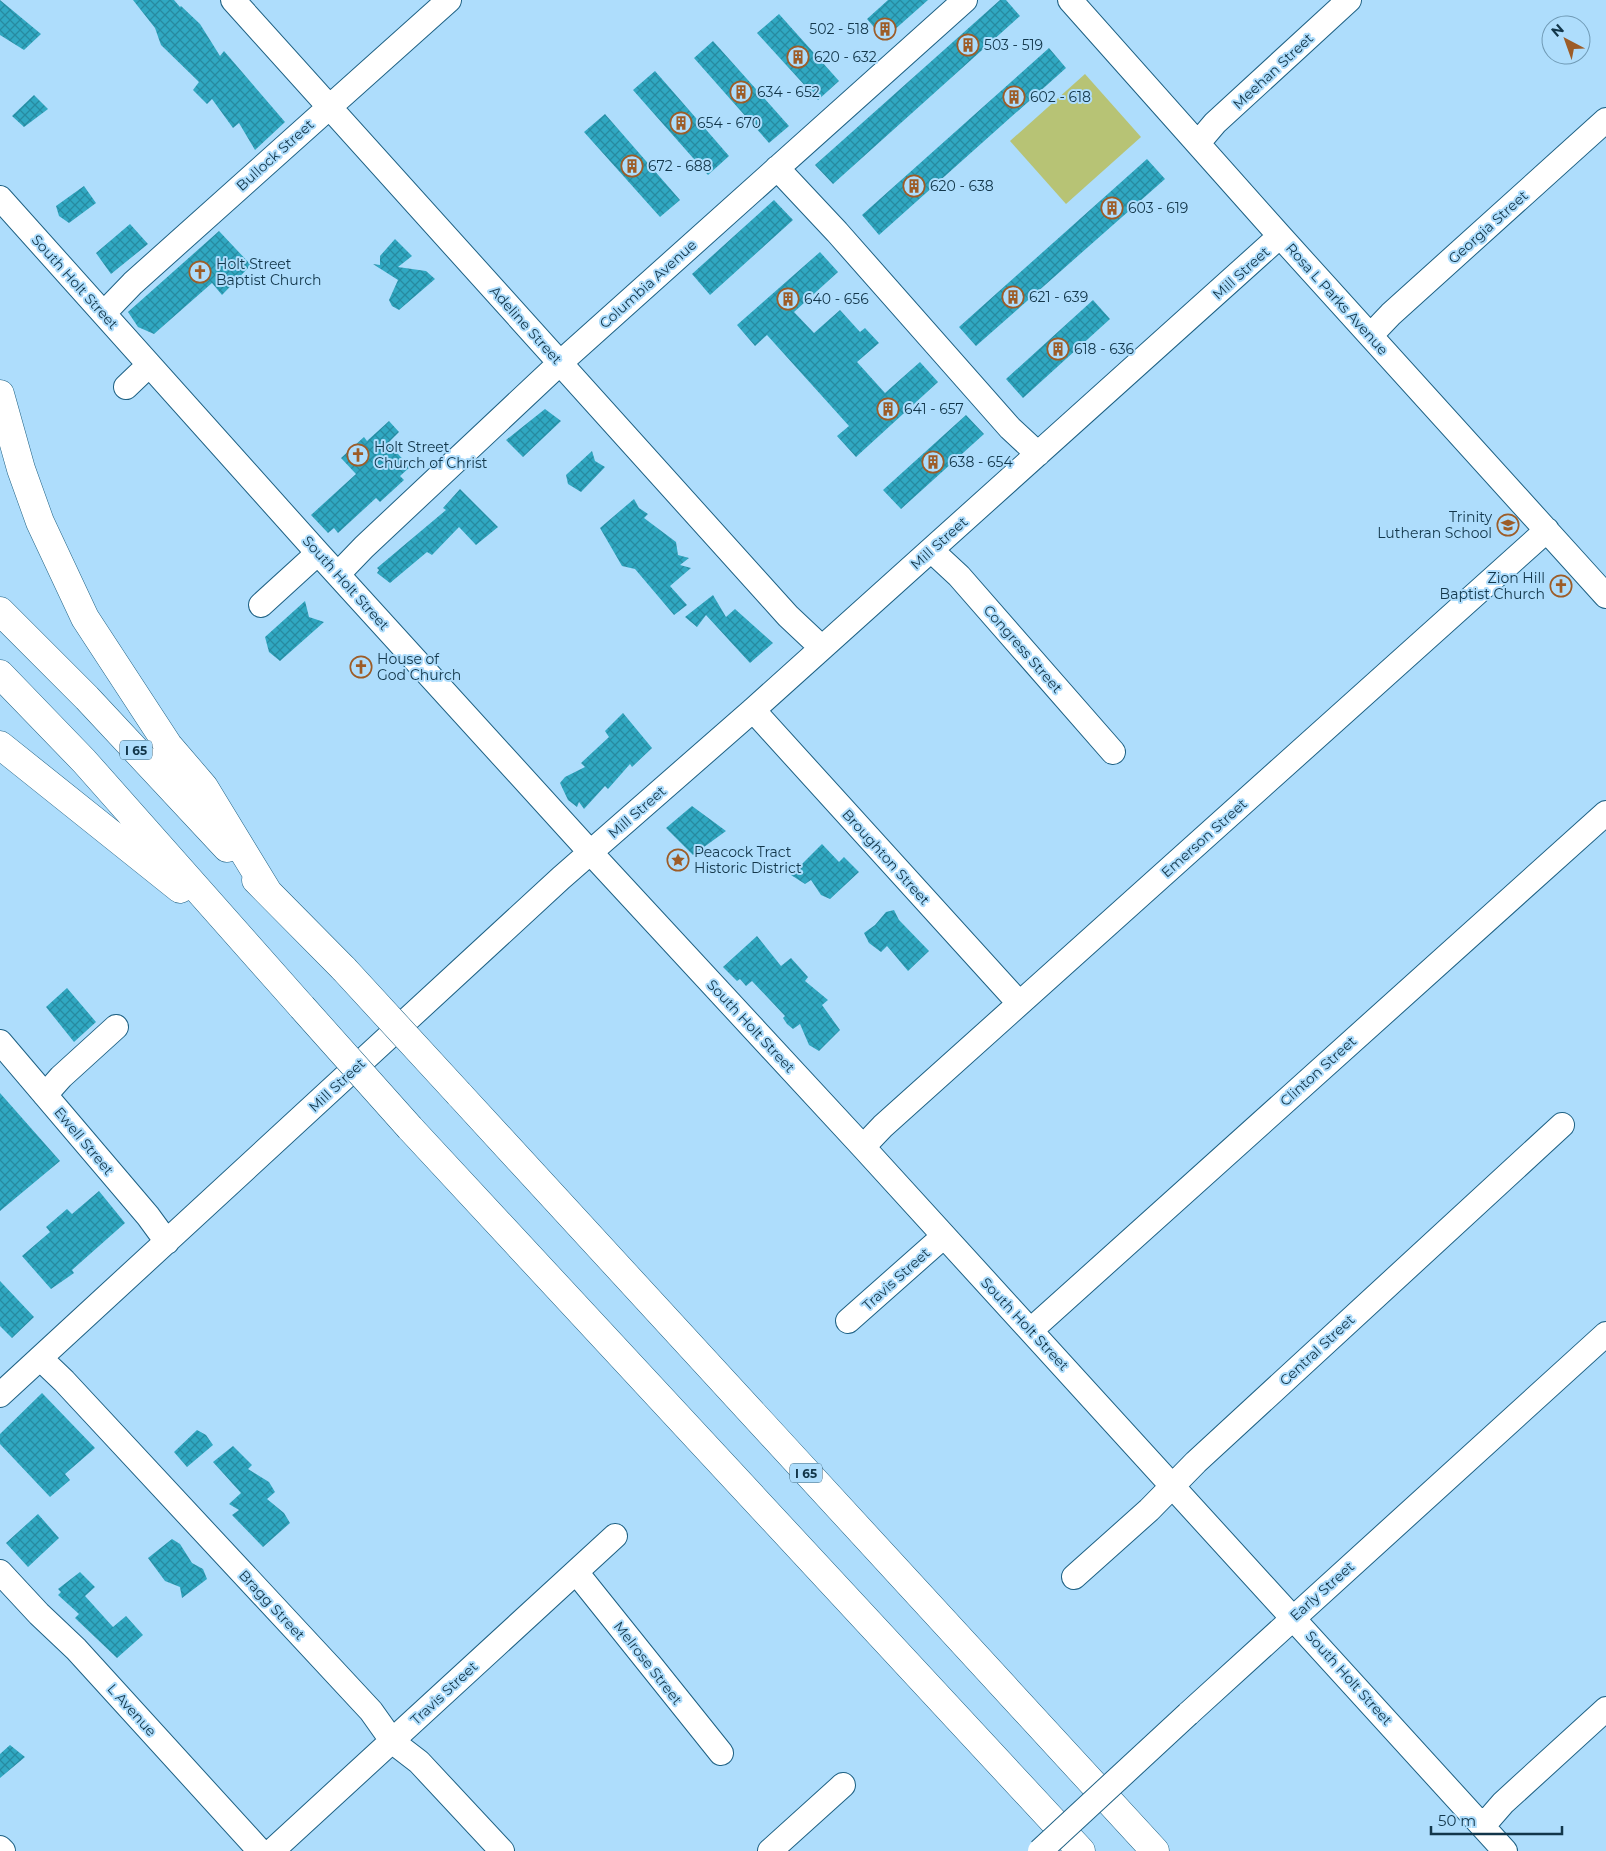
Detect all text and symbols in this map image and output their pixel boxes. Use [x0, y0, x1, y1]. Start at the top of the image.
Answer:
north arrow [1541, 15, 1591, 65]
building icon: 502 - 518 [873, 17, 897, 41]
place label: 502 - 518 [809, 20, 869, 38]
text: N [1547, 20, 1568, 41]
street label: Meehan Street [1229, 29, 1317, 113]
building icon: 503 - 519 [956, 33, 980, 57]
place label: 503 - 519 [984, 36, 1043, 54]
building icon: 620 - 632 [786, 45, 810, 69]
place label: 620 - 632 [814, 48, 877, 66]
building icon: 634 - 652 [729, 80, 753, 104]
place label: 634 - 652 [757, 83, 820, 101]
building icon: 602 - 618 [1002, 85, 1026, 109]
place label: 602 - 618 [1030, 88, 1091, 106]
building icon: 654 - 670 [669, 111, 693, 135]
place label: 654 - 670 [697, 114, 761, 132]
street label: Bullock Street [232, 115, 318, 195]
building icon: 672 - 688 [620, 154, 644, 178]
place label: 672 - 688 [648, 157, 712, 175]
building icon: 620 - 638 [902, 174, 926, 198]
place label: 620 - 638 [930, 177, 994, 195]
street label: Georgia Street [1444, 186, 1532, 268]
building icon: 603 - 619 [1100, 196, 1124, 220]
place label: 603 - 619 [1128, 199, 1188, 217]
street label: South Holt Street [28, 231, 122, 333]
street label: Columbia Avenue [596, 236, 700, 332]
street label: Rosa L Parks Avenue [1282, 239, 1392, 359]
street label: Mill Street [1209, 242, 1274, 303]
place label: Holt Street Baptist Church [216, 255, 321, 289]
church icon: Holt Street Baptist Church [188, 260, 212, 284]
street label: Adeline Street [486, 282, 566, 368]
building icon: 621 - 639 [1001, 285, 1025, 309]
building icon: 640 - 656 [776, 287, 800, 311]
place label: 621 - 639 [1029, 288, 1088, 306]
place label: 640 - 656 [804, 290, 869, 308]
building icon: 618 - 636 [1046, 337, 1070, 361]
place label: 618 - 636 [1074, 340, 1135, 358]
building icon: 641 - 657 [876, 397, 900, 421]
place label: 641 - 657 [904, 400, 964, 418]
place label: Holt Street Church of Christ [374, 438, 488, 472]
church icon: Holt Street Church of Christ [346, 443, 370, 467]
building icon: 638 - 654 [921, 450, 945, 474]
place label: 638 - 654 [949, 453, 1013, 471]
place label: Trinity Lutheran School [1377, 508, 1492, 542]
street label: Mill Street [907, 512, 972, 573]
school or university icon: Trinity Lutheran School [1496, 513, 1520, 537]
street label: South Holt Street [299, 532, 393, 634]
place label: Zion Hill Baptist Church [1440, 569, 1545, 603]
church icon: Zion Hill Baptist Church [1549, 574, 1573, 598]
street label: Congress Street [980, 601, 1066, 697]
place label: House of God Church [377, 650, 461, 684]
church icon: House of God Church [349, 655, 373, 679]
road number: I 65 [120, 740, 152, 760]
street label: Mill Street [604, 782, 670, 842]
street label: Emerson Street [1157, 795, 1251, 881]
street label: Broughton Street [838, 805, 934, 909]
place label: Peacock Tract Historic District [694, 843, 802, 877]
place icon: Peacock Tract Historic District [666, 848, 690, 872]
street label: South Holt Street [703, 976, 799, 1077]
street label: Clinton Street [1276, 1032, 1360, 1110]
street label: Mill Street [305, 1054, 369, 1116]
street label: Ewell Street [50, 1103, 118, 1179]
street label: Travis Street [858, 1244, 934, 1314]
street label: South Holt Street [977, 1274, 1073, 1375]
street label: Central Street [1276, 1310, 1359, 1389]
road number: I 65 [790, 1464, 822, 1482]
street label: Early Street [1286, 1557, 1358, 1625]
street label: Bragg Street [235, 1566, 309, 1644]
street label: Melrose Street [610, 1618, 686, 1709]
street label: South Holt Street [1302, 1627, 1396, 1729]
street label: Travis Street [407, 1657, 482, 1729]
street label: L Avenue [104, 1680, 160, 1740]
scale bar [1431, 1804, 1562, 1836]
text: 50 m [1438, 1811, 1476, 1830]

